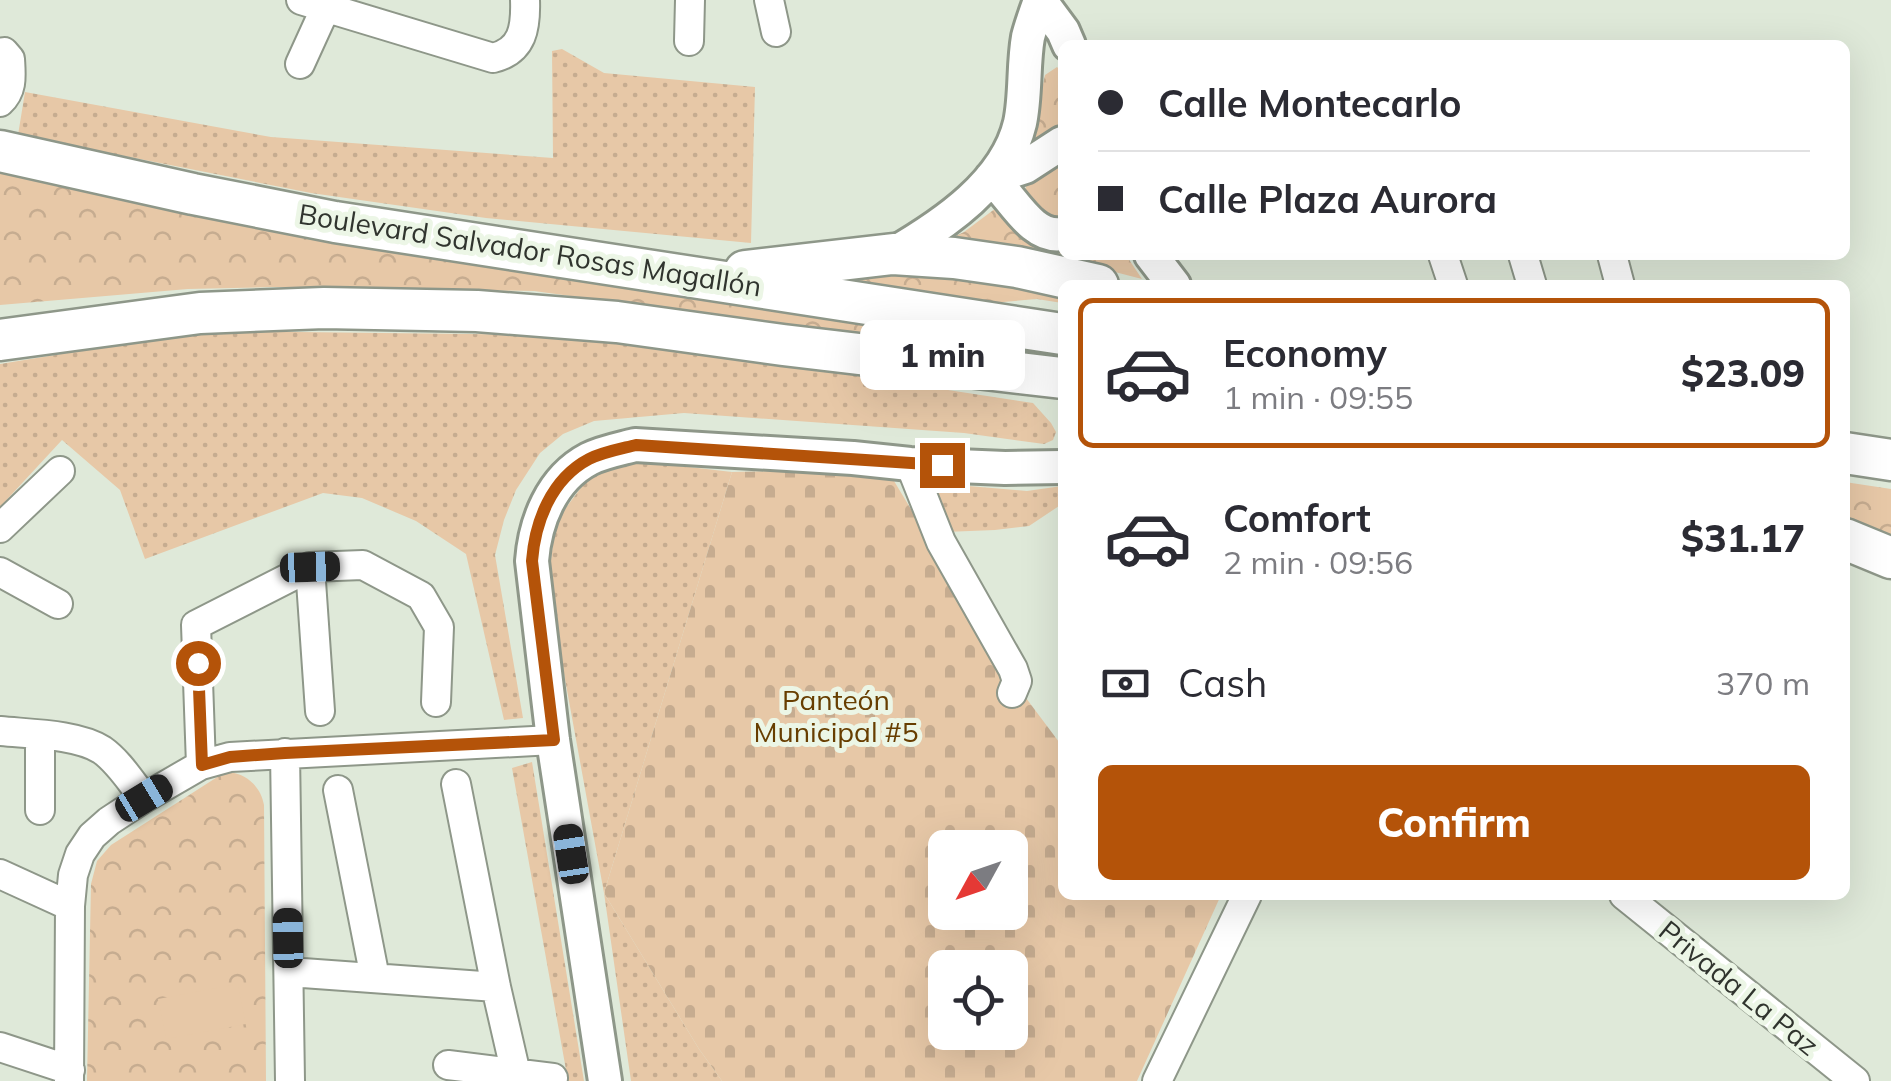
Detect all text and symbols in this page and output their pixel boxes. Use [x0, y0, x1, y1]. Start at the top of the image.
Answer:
text: Calle Montecarlo [1158, 79, 1461, 127]
text: Calle Plaza Aurora [1158, 175, 1497, 223]
street label: Boulevard Salvador Rosas Magallón [296, 196, 764, 303]
callout: 1 min [860, 320, 1024, 390]
icon: car [1103, 328, 1193, 418]
text: Economy [1223, 329, 1387, 377]
text: 1 min [900, 335, 985, 375]
text: $23.09 [1681, 349, 1805, 397]
text: 1 min · 09:55 [1223, 377, 1413, 417]
route end [920, 443, 965, 488]
icon: car [1103, 493, 1193, 583]
text: Comfort [1223, 494, 1371, 542]
text: $31.17 [1681, 514, 1805, 562]
text: 2 min · 09:56 [1223, 542, 1413, 582]
car [279, 551, 341, 583]
route start [176, 641, 221, 686]
icon: cash [1098, 656, 1153, 711]
text: Cash [1178, 659, 1267, 707]
text: 370 m [1716, 663, 1810, 703]
park label: Panteón Municipal #5 [754, 682, 918, 749]
button: Confirm [1098, 765, 1810, 880]
car [111, 770, 177, 826]
car [551, 822, 591, 886]
north arrow [928, 830, 1028, 930]
map controls [928, 830, 1028, 1050]
car [272, 908, 304, 968]
street label: Privada La Paz [1652, 913, 1826, 1063]
button: locate [928, 950, 1028, 1050]

